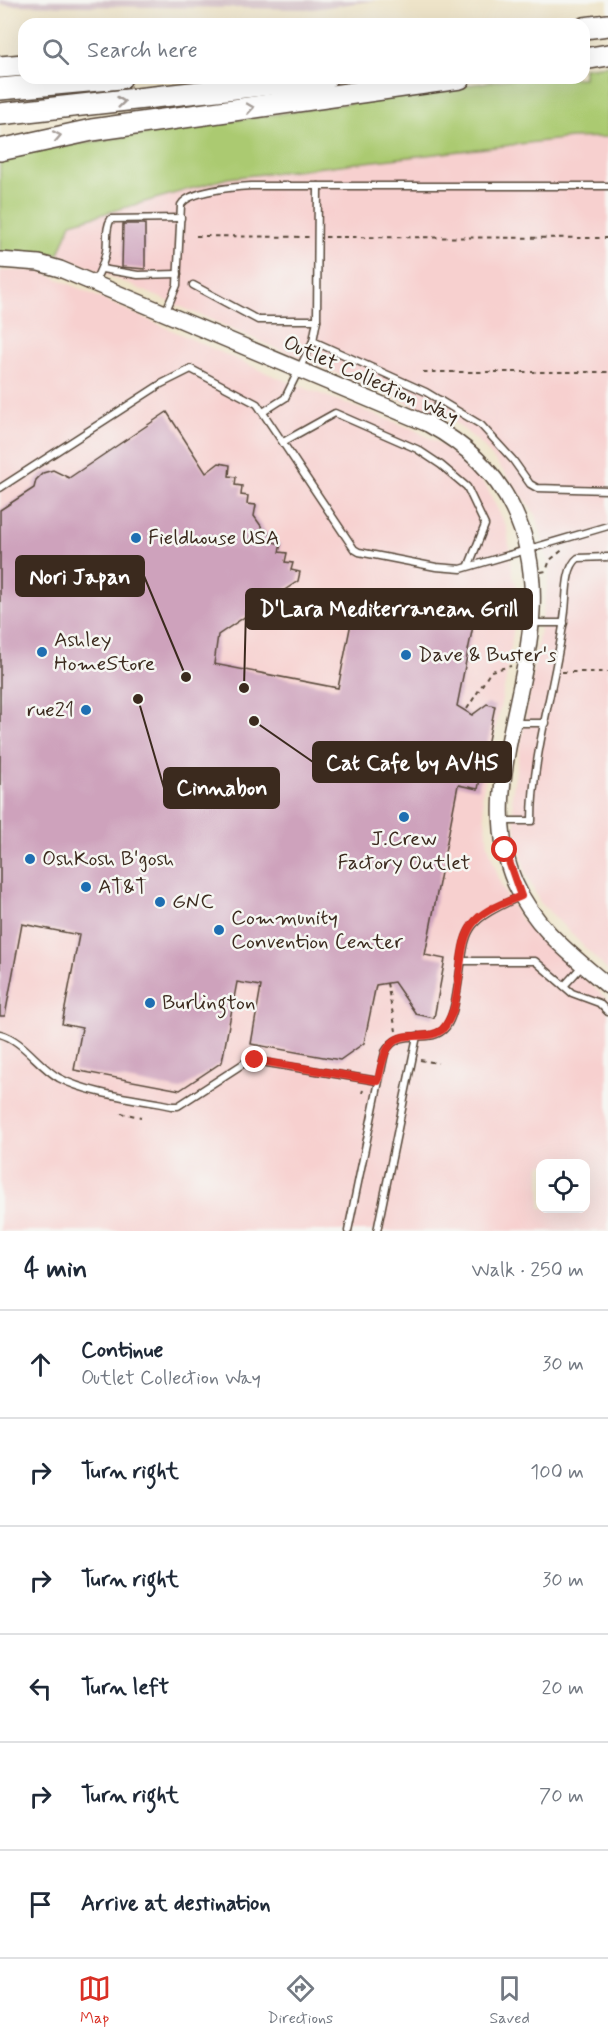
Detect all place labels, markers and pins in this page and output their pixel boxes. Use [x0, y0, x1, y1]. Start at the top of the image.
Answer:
place label: Fieldhouse USA [148, 524, 280, 552]
marker: Fieldhouse USA [129, 531, 143, 545]
callout: Nori Japan [16, 556, 144, 596]
callout: D'Lara Mediterranean Grill [246, 589, 532, 629]
place label: Ashley HomeStore [54, 626, 155, 678]
place label: Dave & Buster's [418, 641, 557, 669]
marker: Ashley HomeStore [35, 645, 49, 659]
marker: Dave & Buster's [399, 648, 413, 662]
place label: rue21 [27, 696, 74, 724]
marker: rue21 [79, 703, 93, 717]
callout: Cat Cafe by AVHS [313, 742, 511, 782]
callout: Cinnabon [164, 768, 279, 808]
marker: J.Crew Factory Outlet [397, 810, 411, 824]
place label: J.Crew Factory Outlet [337, 825, 471, 877]
place label: OshKosh B'gosh [42, 845, 174, 873]
marker: OshKosh B'gosh [23, 852, 37, 866]
place label: AT&T [98, 873, 147, 901]
marker: AT&T [79, 880, 93, 894]
place label: GNC [172, 888, 214, 916]
marker: GNC [153, 895, 167, 909]
place label: Community Convention Center [231, 904, 403, 956]
marker: Community Convention Center [212, 923, 226, 937]
place label: Burlington [162, 989, 256, 1019]
marker: Burlington [143, 996, 157, 1010]

